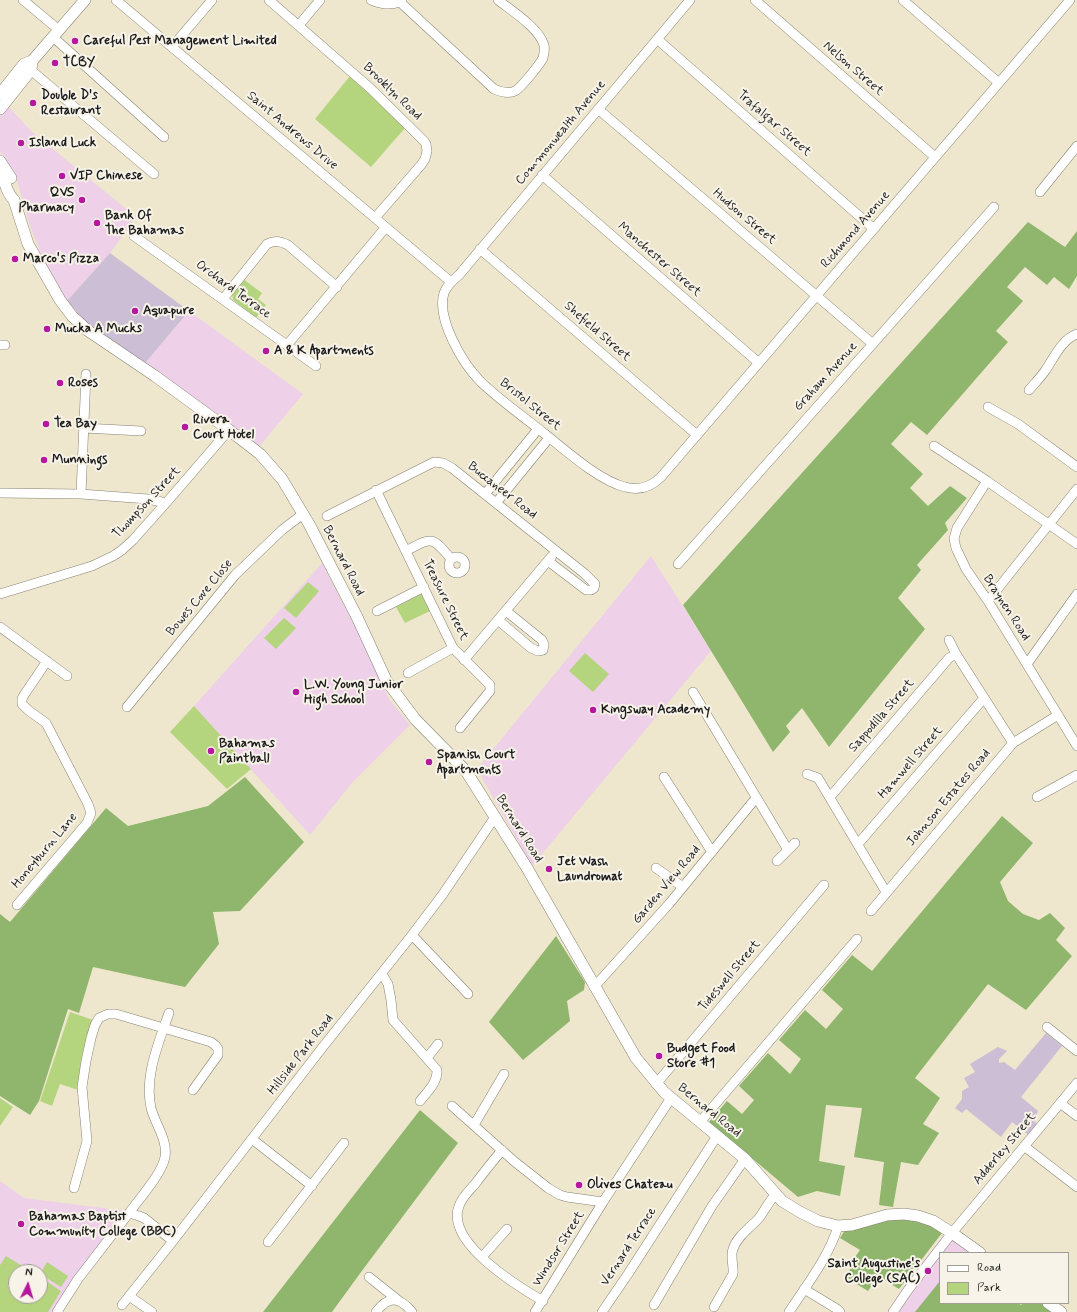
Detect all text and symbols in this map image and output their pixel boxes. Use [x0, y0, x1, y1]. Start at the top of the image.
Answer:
place label: Careful Pest Management Limited [83, 33, 277, 49]
marker: Careful Pest Management Limited [70, 36, 80, 46]
street label: Nelson Street [819, 38, 887, 100]
place label: TCBY [63, 55, 95, 71]
marker: TCBY [50, 58, 60, 68]
street label: Brooklyn Road [359, 60, 425, 124]
street label: Commonwealth Avenue [513, 77, 609, 189]
place label: Double D's Restaurant [41, 88, 101, 119]
street label: Saint Andrews Drive [243, 88, 341, 174]
street label: Trafalgar Street [734, 88, 814, 160]
marker: Double D's Restaurant [28, 98, 38, 108]
place label: Island Luck [29, 135, 96, 151]
marker: Island Luck [16, 138, 26, 148]
place label: VIP Chinese [70, 168, 143, 184]
marker: VIP Chinese [57, 171, 67, 181]
place label: QVS Pharmacy [18, 185, 74, 216]
street label: Hudson Street [709, 186, 779, 248]
street label: Richmond Avenue [818, 188, 894, 272]
marker: QVS Pharmacy [77, 195, 87, 205]
place label: Bank Of The Bahamas [105, 208, 184, 239]
marker: Bank Of The Bahamas [92, 218, 102, 228]
street label: Manchester Street [614, 219, 704, 301]
place label: Marco's Pizza [23, 251, 99, 267]
marker: Marco's Pizza [10, 254, 20, 264]
street label: Orchard Terrace [192, 257, 274, 323]
street label: Shefield Street [560, 299, 634, 365]
place label: Aquapure [143, 303, 194, 319]
marker: Aquapure [130, 306, 140, 316]
place label: Mucka A Mucks [55, 321, 142, 337]
marker: Mucka A Mucks [42, 324, 52, 334]
street label: Graham Avenue [791, 339, 861, 415]
place label: A & K Apartments [274, 343, 374, 359]
marker: A & K Apartments [261, 346, 271, 356]
place label: Roses [68, 375, 98, 391]
street label: Bristol Street [496, 375, 564, 435]
marker: Roses [55, 378, 65, 388]
place label: Rivera Court Hotel [193, 412, 254, 443]
place label: Tea Bay [54, 416, 97, 432]
marker: Tea Bay [41, 419, 51, 429]
marker: Rivera Court Hotel [180, 422, 190, 432]
place label: Munnings [52, 452, 107, 468]
marker: Munnings [39, 455, 49, 465]
street label: Buccaneer Road [464, 459, 540, 523]
street label: Thompson Street [110, 464, 184, 542]
street label: Bernard Road [319, 523, 367, 599]
street label: Bowes Cove Close [163, 557, 237, 639]
street label: Treasure Street [419, 557, 471, 643]
street label: Braynen Road [979, 572, 1033, 644]
street label: Sappodilla Street [846, 676, 918, 756]
place label: L.W. Young Junior High School [304, 677, 403, 708]
marker: L.W. Young Junior High School [291, 687, 301, 697]
place label: Kingsway Academy [601, 702, 710, 718]
marker: Kingsway Academy [588, 705, 598, 715]
street label: Hamwell Street [875, 724, 947, 802]
place label: Bahamas Paintball [219, 736, 275, 767]
marker: Bahamas Paintball [206, 746, 216, 756]
street label: Johnson Estates Road [904, 746, 994, 850]
place label: Spanish Court Apartments [437, 747, 515, 778]
marker: Spanish Court Apartments [424, 757, 434, 767]
street label: Bernard Road [492, 792, 546, 866]
street label: Honeyburn Lane [9, 810, 81, 892]
street label: Garden View Road [630, 843, 704, 927]
place label: Jet Wash Laundromat [557, 854, 622, 885]
marker: Jet Wash Laundromat [544, 864, 554, 874]
street label: Tideswell Street [696, 937, 764, 1015]
street label: Hillside Park Road [265, 1012, 337, 1098]
place label: Budget Food Store #1 [667, 1041, 735, 1072]
marker: Budget Food Store #1 [654, 1051, 664, 1061]
street label: Bernard Road [674, 1081, 744, 1141]
street label: Adderley Street [970, 1110, 1040, 1188]
place label: Olives Chateau [587, 1177, 673, 1193]
marker: Olives Chateau [574, 1180, 584, 1190]
street label: Vernard Terrace [598, 1205, 660, 1289]
street label: Windsor Street [530, 1208, 588, 1290]
place label: Bahamas Baptist Community College (BBC) [29, 1209, 176, 1240]
marker: Bahamas Baptist Community College (BBC) [16, 1219, 26, 1229]
legend [939, 1252, 1069, 1304]
place label: Saint Augustine's College (SAC) [828, 1256, 920, 1287]
text: Road [977, 1260, 1001, 1276]
north arrow [8, 1264, 48, 1304]
text: N [25, 1266, 33, 1280]
marker: Saint Augustine's College (SAC) [923, 1266, 933, 1276]
text: Park [977, 1280, 1001, 1296]

